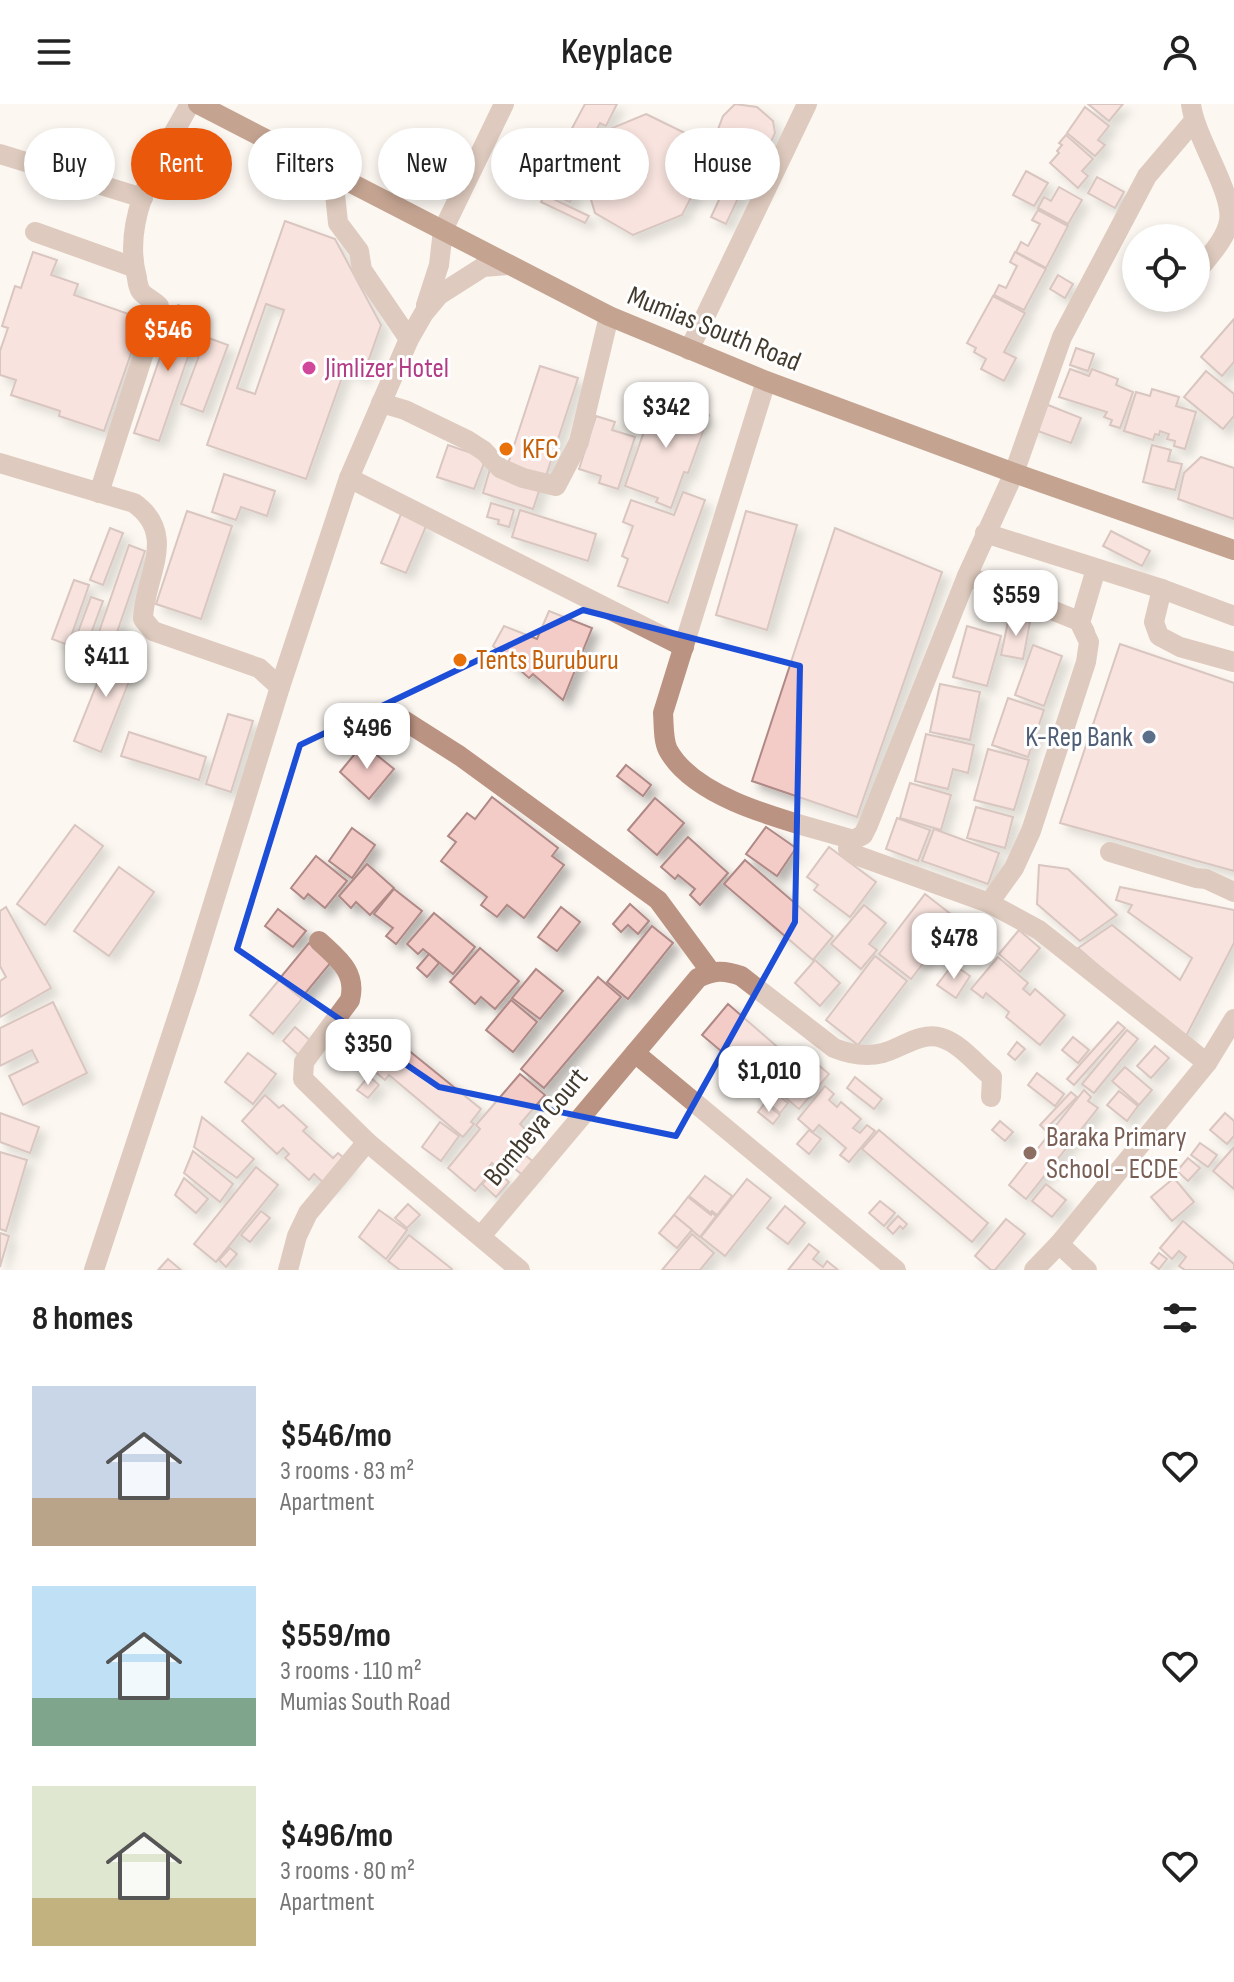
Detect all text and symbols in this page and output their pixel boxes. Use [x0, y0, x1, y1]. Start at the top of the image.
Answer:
icon: menu [32, 30, 76, 74]
icon: person [1158, 30, 1202, 74]
text: Keyplace [561, 31, 673, 74]
chip: Buy [24, 128, 115, 200]
chip: Rent [131, 128, 232, 200]
chip: Filters [248, 128, 362, 200]
chip: New [378, 128, 475, 200]
chip: Apartment [491, 128, 649, 200]
chip: House [665, 128, 780, 200]
map controls [1122, 224, 1210, 312]
button: locate [1122, 224, 1210, 312]
street label: Mumias South Road [623, 279, 805, 379]
pin: $546 [121, 305, 215, 373]
text: $546 [143, 315, 193, 346]
place label: Jimlizer Hotel [324, 352, 449, 385]
marker: Jimlizer Hotel [300, 359, 318, 377]
pin: $342 [619, 382, 713, 450]
text: $342 [642, 392, 690, 423]
place label: KFC [522, 433, 559, 466]
marker: KFC [497, 440, 515, 458]
pin: $559 [969, 570, 1063, 638]
text: $559 [992, 580, 1040, 611]
pin: $411 [59, 631, 153, 699]
text: $411 [83, 641, 129, 672]
place label: Tents Buruburu [476, 644, 619, 677]
marker: Tents Buruburu [451, 651, 469, 669]
pin: $496 [320, 703, 414, 771]
text: $496 [342, 713, 392, 744]
place label: K-Rep Bank [1025, 721, 1133, 754]
marker: K-Rep Bank [1140, 728, 1158, 746]
pin: $478 [907, 913, 1001, 981]
text: $478 [930, 923, 978, 954]
pin: $350 [321, 1019, 415, 1087]
text: $350 [344, 1029, 392, 1060]
pin: $1,010 [704, 1046, 834, 1114]
text: $1,010 [737, 1056, 801, 1087]
street label: Bombeya Court [477, 1061, 595, 1193]
place label: Baraka Primary School - ECDE [1046, 1121, 1187, 1186]
marker: Baraka Primary School - ECDE [1021, 1144, 1039, 1162]
icon: filters [1158, 1296, 1202, 1340]
text: 8 homes [32, 1298, 133, 1339]
text: $546/mo [280, 1415, 392, 1456]
icon: home [96, 1418, 192, 1514]
icon: heart [1158, 1444, 1202, 1488]
text: 3 rooms · 83 m² [280, 1456, 414, 1487]
text: Apartment [280, 1487, 374, 1518]
text: $559/mo [280, 1615, 391, 1656]
icon: home [96, 1618, 192, 1714]
icon: heart [1158, 1644, 1202, 1688]
text: 3 rooms · 110 m² [280, 1656, 422, 1687]
text: Mumias South Road [280, 1687, 451, 1718]
text: $496/mo [280, 1815, 393, 1856]
icon: home [96, 1818, 192, 1914]
icon: heart [1158, 1844, 1202, 1888]
text: 3 rooms · 80 m² [280, 1856, 415, 1887]
text: Apartment [280, 1887, 374, 1918]

